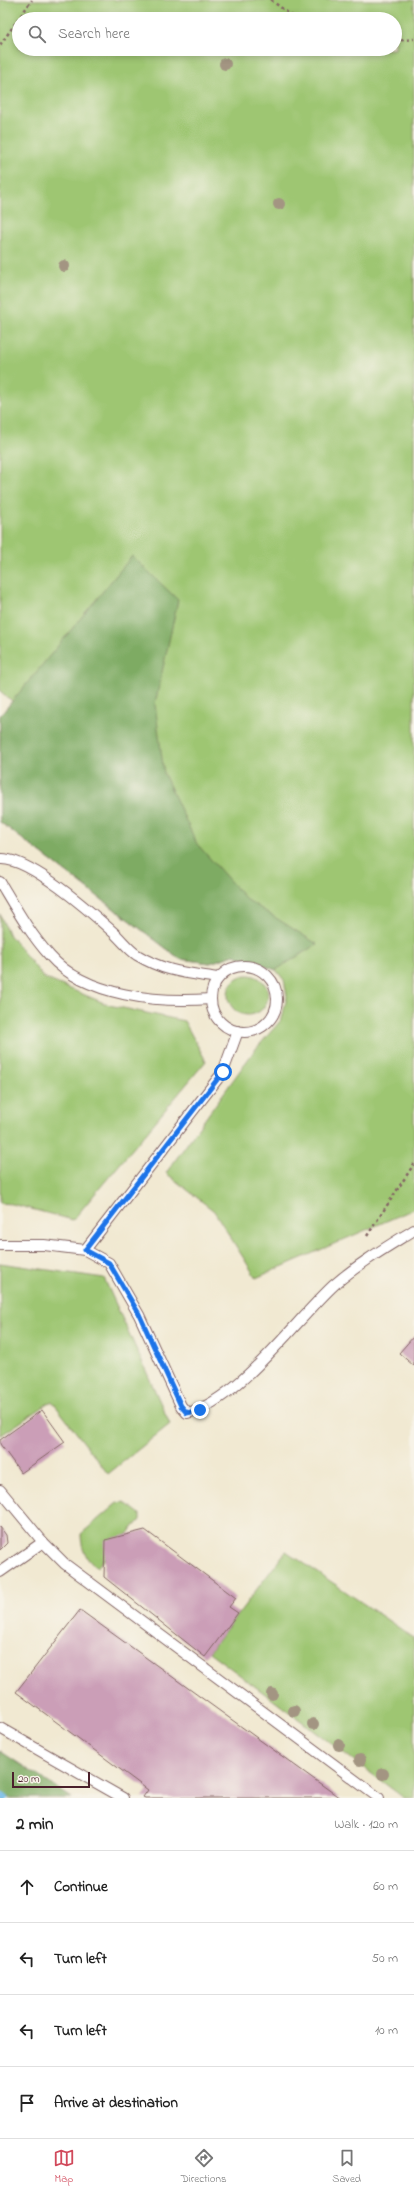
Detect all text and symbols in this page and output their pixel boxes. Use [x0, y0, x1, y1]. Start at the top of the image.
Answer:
search box [12, 12, 402, 56]
icon: search [26, 23, 48, 45]
text: Search here [58, 23, 130, 45]
route start [214, 1063, 232, 1081]
route end [191, 1401, 209, 1419]
scale bar [12, 1770, 90, 1789]
text: 20 m [18, 1771, 40, 1787]
text: 2 min [16, 1812, 53, 1837]
text: Walk · 120 m [334, 1815, 398, 1834]
icon: ahead [16, 1876, 38, 1898]
text: Continue [54, 1876, 108, 1898]
text: 60 m [373, 1877, 398, 1896]
icon: left [16, 1948, 38, 1970]
text: Turn left [54, 1948, 107, 1970]
text: 50 m [372, 1949, 398, 1968]
icon: left [16, 2020, 38, 2042]
text: Turn left [54, 2020, 107, 2042]
text: 10 m [375, 2021, 398, 2040]
icon: arrive [16, 2092, 38, 2114]
text: Arrive at destination [54, 2092, 178, 2114]
tab: Map [53, 2147, 75, 2187]
tab: Directions [181, 2147, 226, 2187]
tab: Saved [332, 2147, 361, 2187]

